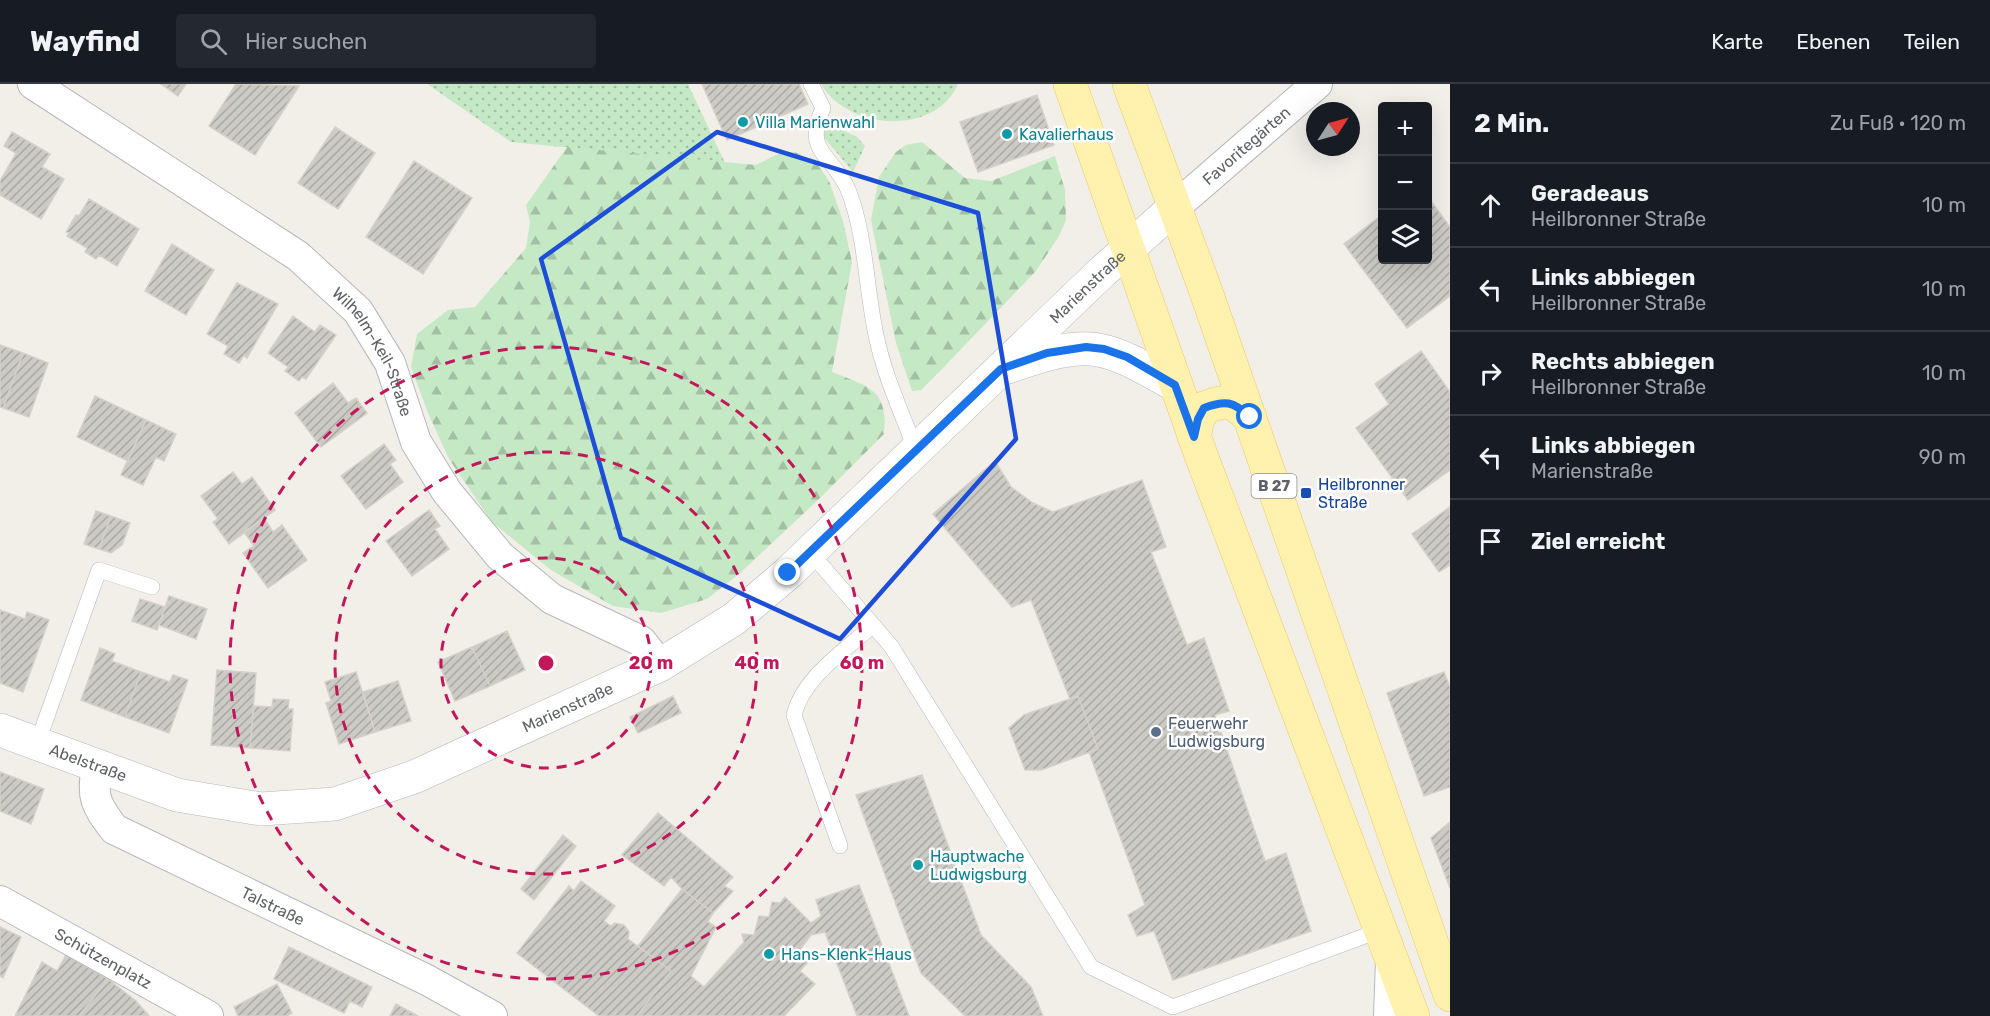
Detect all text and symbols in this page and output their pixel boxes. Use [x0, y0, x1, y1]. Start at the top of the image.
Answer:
search box [176, 14, 596, 68]
text: Wayfind [30, 25, 140, 58]
icon: search [197, 25, 230, 58]
text: Hier suchen [245, 28, 367, 55]
text: Karte [1711, 29, 1763, 54]
text: Ebenen [1796, 29, 1870, 54]
text: Teilen [1903, 29, 1960, 54]
street label: Favoritegärten [1198, 102, 1294, 189]
north arrow [1306, 102, 1360, 156]
map controls [1378, 102, 1432, 264]
button: + [1378, 102, 1432, 156]
text: 2 Min. [1474, 108, 1550, 139]
text: Zu Fuß · 120 m [1830, 111, 1966, 135]
place label: Villa Marienwahl [755, 113, 875, 132]
marker: Villa Marienwahl [736, 115, 750, 129]
place label: Kavalierhaus [1019, 125, 1114, 144]
marker: Kavalierhaus [1000, 127, 1014, 141]
button: − [1378, 156, 1432, 210]
text: Geradeaus [1531, 180, 1649, 207]
icon: ahead [1474, 189, 1507, 222]
text: 10 m [1922, 193, 1966, 217]
text: Heilbronner Straße [1531, 207, 1706, 231]
button: layers [1378, 210, 1432, 264]
street label: Marienstraße [1045, 246, 1129, 327]
text: Links abbiegen [1531, 264, 1695, 291]
icon: left [1474, 273, 1507, 306]
text: 10 m [1922, 277, 1966, 301]
street label: Wilhelm-Keil-Straße [329, 283, 416, 419]
text: Heilbronner Straße [1531, 291, 1706, 315]
text: Rechts abbiegen [1531, 348, 1715, 375]
icon: right [1474, 357, 1507, 390]
text: 10 m [1922, 361, 1966, 385]
text: Heilbronner Straße [1531, 375, 1706, 399]
route start [1236, 403, 1262, 429]
text: Links abbiegen [1531, 432, 1695, 459]
icon: left [1474, 441, 1507, 474]
text: 90 m [1919, 445, 1966, 469]
text: Marienstraße [1531, 459, 1653, 483]
road number: B 27 [1252, 474, 1296, 498]
place label: Heilbronner Straße [1318, 475, 1405, 512]
marker: Heilbronner Straße [1299, 486, 1313, 500]
icon: arrive [1474, 525, 1507, 558]
text: Ziel erreicht [1531, 528, 1665, 555]
route end [774, 559, 800, 585]
text: 20 m [629, 652, 673, 674]
text: 40 m [735, 652, 779, 674]
text: 60 m [840, 652, 884, 674]
centre of rings [536, 653, 556, 673]
street label: Marienstraße [519, 678, 616, 736]
place label: Feuerwehr Ludwigsburg [1168, 714, 1265, 751]
marker: Feuerwehr Ludwigsburg [1149, 725, 1163, 739]
street label: Abelstraße [47, 740, 129, 785]
place label: Hauptwache Ludwigsburg [930, 847, 1027, 884]
marker: Hauptwache Ludwigsburg [911, 858, 925, 872]
street label: Talstraße [238, 882, 308, 929]
street label: Schützenplatz [52, 924, 155, 992]
place label: Hans-Klenk-Haus [781, 945, 912, 964]
marker: Hans-Klenk-Haus [762, 947, 776, 961]

